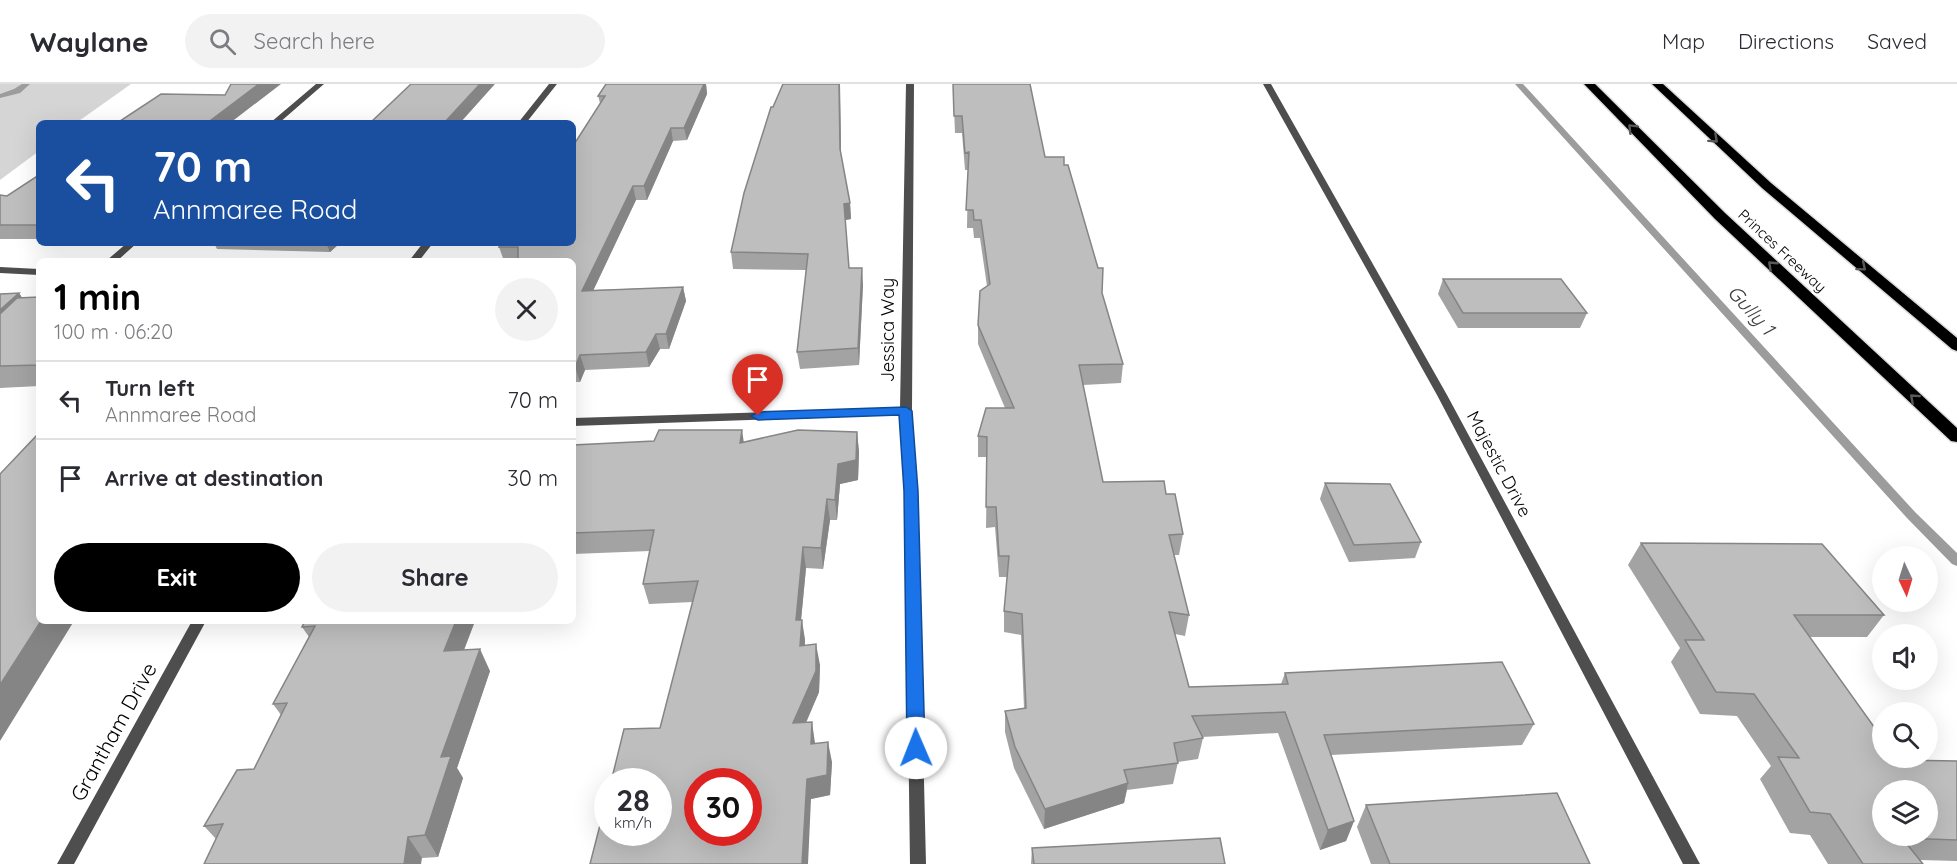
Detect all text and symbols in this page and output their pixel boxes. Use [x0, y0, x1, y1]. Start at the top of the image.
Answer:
search box [185, 14, 605, 68]
text: Waylane [30, 24, 149, 59]
icon: search [206, 25, 239, 58]
text: Search here [254, 27, 375, 55]
text: Map [1662, 28, 1705, 54]
text: Directions [1738, 28, 1834, 54]
text: Saved [1867, 28, 1927, 54]
one-way arrow [1629, 125, 1640, 136]
one-way arrow [1708, 132, 1718, 143]
text: 70 m [153, 140, 252, 193]
icon: left [54, 144, 132, 222]
text: Annmaree Road [153, 192, 357, 226]
street label: Princes Freeway [1734, 205, 1830, 296]
one-way arrow [1855, 259, 1866, 270]
one-way arrow [1768, 261, 1779, 272]
text: 1 min [54, 274, 141, 319]
button: close [495, 278, 558, 341]
street label: Jessica Way [876, 278, 899, 382]
water label: Gully 1 [1723, 280, 1781, 341]
text: 100 m · 06:20 [54, 319, 173, 344]
pin [732, 354, 783, 416]
icon: arrive [741, 363, 774, 396]
text: Turn left [105, 374, 195, 402]
icon: left [54, 384, 87, 417]
text: 70 m [508, 386, 558, 414]
one-way arrow [1910, 394, 1920, 405]
text: Annmaree Road [105, 402, 256, 427]
street label: Majestic Drive [1462, 407, 1537, 521]
icon: arrive [54, 462, 87, 495]
text: Arrive at destination [105, 464, 323, 492]
text: 30 m [507, 464, 558, 492]
button: Exit [54, 543, 300, 612]
button: Share [312, 543, 558, 612]
north arrow [1872, 546, 1938, 612]
map controls [1872, 546, 1938, 846]
button: sound [1872, 624, 1938, 690]
street label: Grantham Drive [64, 658, 162, 805]
button: search [1872, 702, 1938, 768]
position arrow [884, 716, 948, 780]
speed limit sign: 30 [684, 768, 762, 846]
button: layers [1872, 780, 1938, 846]
text: 28 [616, 781, 650, 819]
text: km/h [614, 813, 652, 832]

